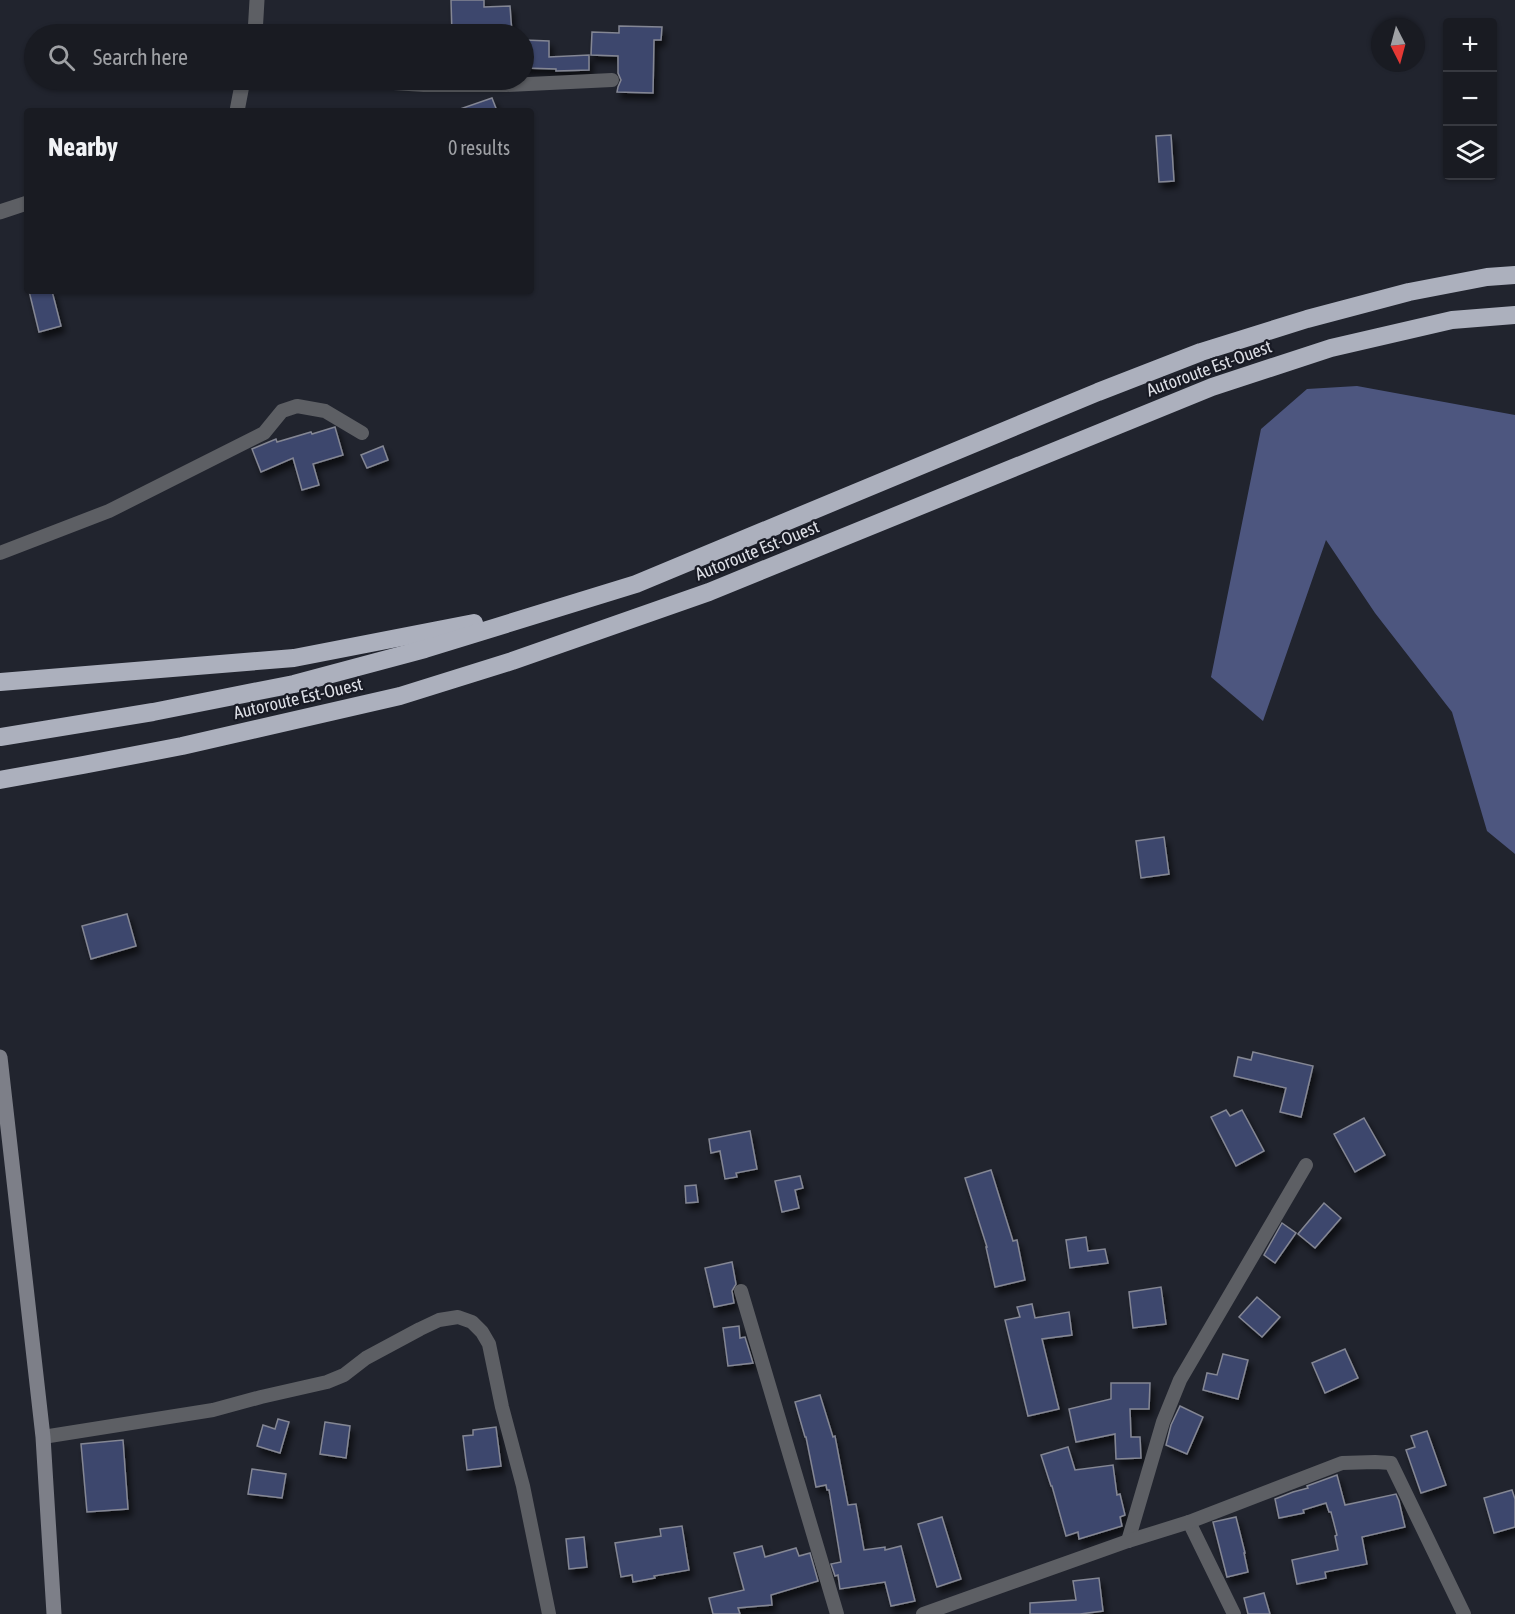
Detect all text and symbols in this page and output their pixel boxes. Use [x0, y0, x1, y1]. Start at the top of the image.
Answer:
north arrow [1371, 18, 1425, 72]
map controls [1443, 18, 1497, 180]
button: + [1443, 18, 1497, 72]
search box [24, 24, 534, 90]
icon: search [45, 41, 78, 74]
text: Search here [93, 44, 188, 70]
button: − [1443, 72, 1497, 126]
button: layers [1443, 126, 1497, 180]
text: Nearby [48, 132, 118, 162]
text: 0 results [448, 136, 510, 159]
street label: Autoroute Est-Ouest [1144, 336, 1274, 400]
street label: Autoroute Est-Ouest [692, 516, 822, 584]
street label: Autoroute Est-Ouest [231, 673, 365, 723]

